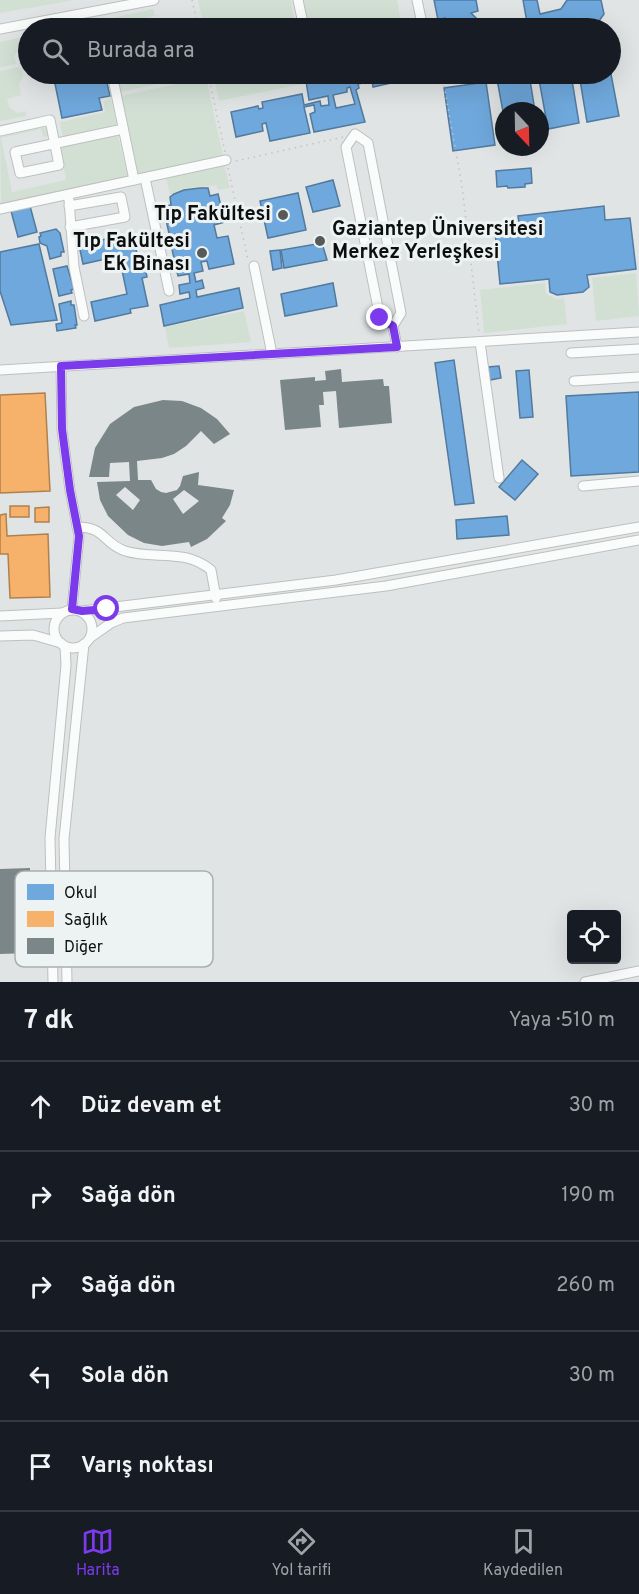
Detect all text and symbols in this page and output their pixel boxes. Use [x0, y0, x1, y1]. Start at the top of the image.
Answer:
search box [18, 18, 621, 84]
icon: search [39, 35, 72, 68]
text: Burada ara [87, 38, 195, 65]
north arrow [495, 102, 549, 156]
place label: Tıp Fakültesi [154, 202, 271, 228]
marker: Tıp Fakültesi [276, 208, 290, 222]
place label: Gaziantep Üniversitesi Merkez Yerleşkesi [332, 216, 543, 266]
place label: Tıp Fakültesi Ek Binası [73, 229, 190, 278]
marker: Gaziantep Üniversitesi Merkez Yerleşkesi [313, 234, 327, 248]
marker: Tıp Fakültesi Ek Binası [195, 246, 209, 260]
route end [366, 304, 392, 330]
route start [93, 595, 119, 621]
legend [15, 871, 213, 967]
text: Okul [64, 884, 97, 904]
map controls [567, 910, 621, 964]
button: locate [567, 910, 621, 964]
text: Sağlık [64, 911, 108, 931]
text: Diğer [64, 938, 103, 958]
text: 7 dk [24, 1005, 74, 1038]
text: Yaya · 510 m [509, 1008, 615, 1034]
icon: ahead [24, 1090, 57, 1123]
text: Düz devam et [81, 1093, 221, 1120]
text: 30 m [569, 1093, 615, 1119]
icon: right [24, 1180, 57, 1213]
text: Sağa dön [81, 1183, 176, 1210]
text: 190 m [561, 1183, 615, 1209]
icon: right [24, 1270, 57, 1303]
text: Sağa dön [81, 1273, 176, 1300]
text: 260 m [556, 1273, 615, 1299]
icon: left [24, 1360, 57, 1393]
text: Sola dön [81, 1363, 169, 1390]
text: 30 m [569, 1363, 615, 1389]
icon: arrive [24, 1450, 57, 1483]
text: Varış noktası [81, 1453, 214, 1480]
tab: Harita [76, 1525, 120, 1581]
tab: Yol tarifi [272, 1525, 331, 1581]
tab: Kaydedilen [483, 1525, 563, 1581]

